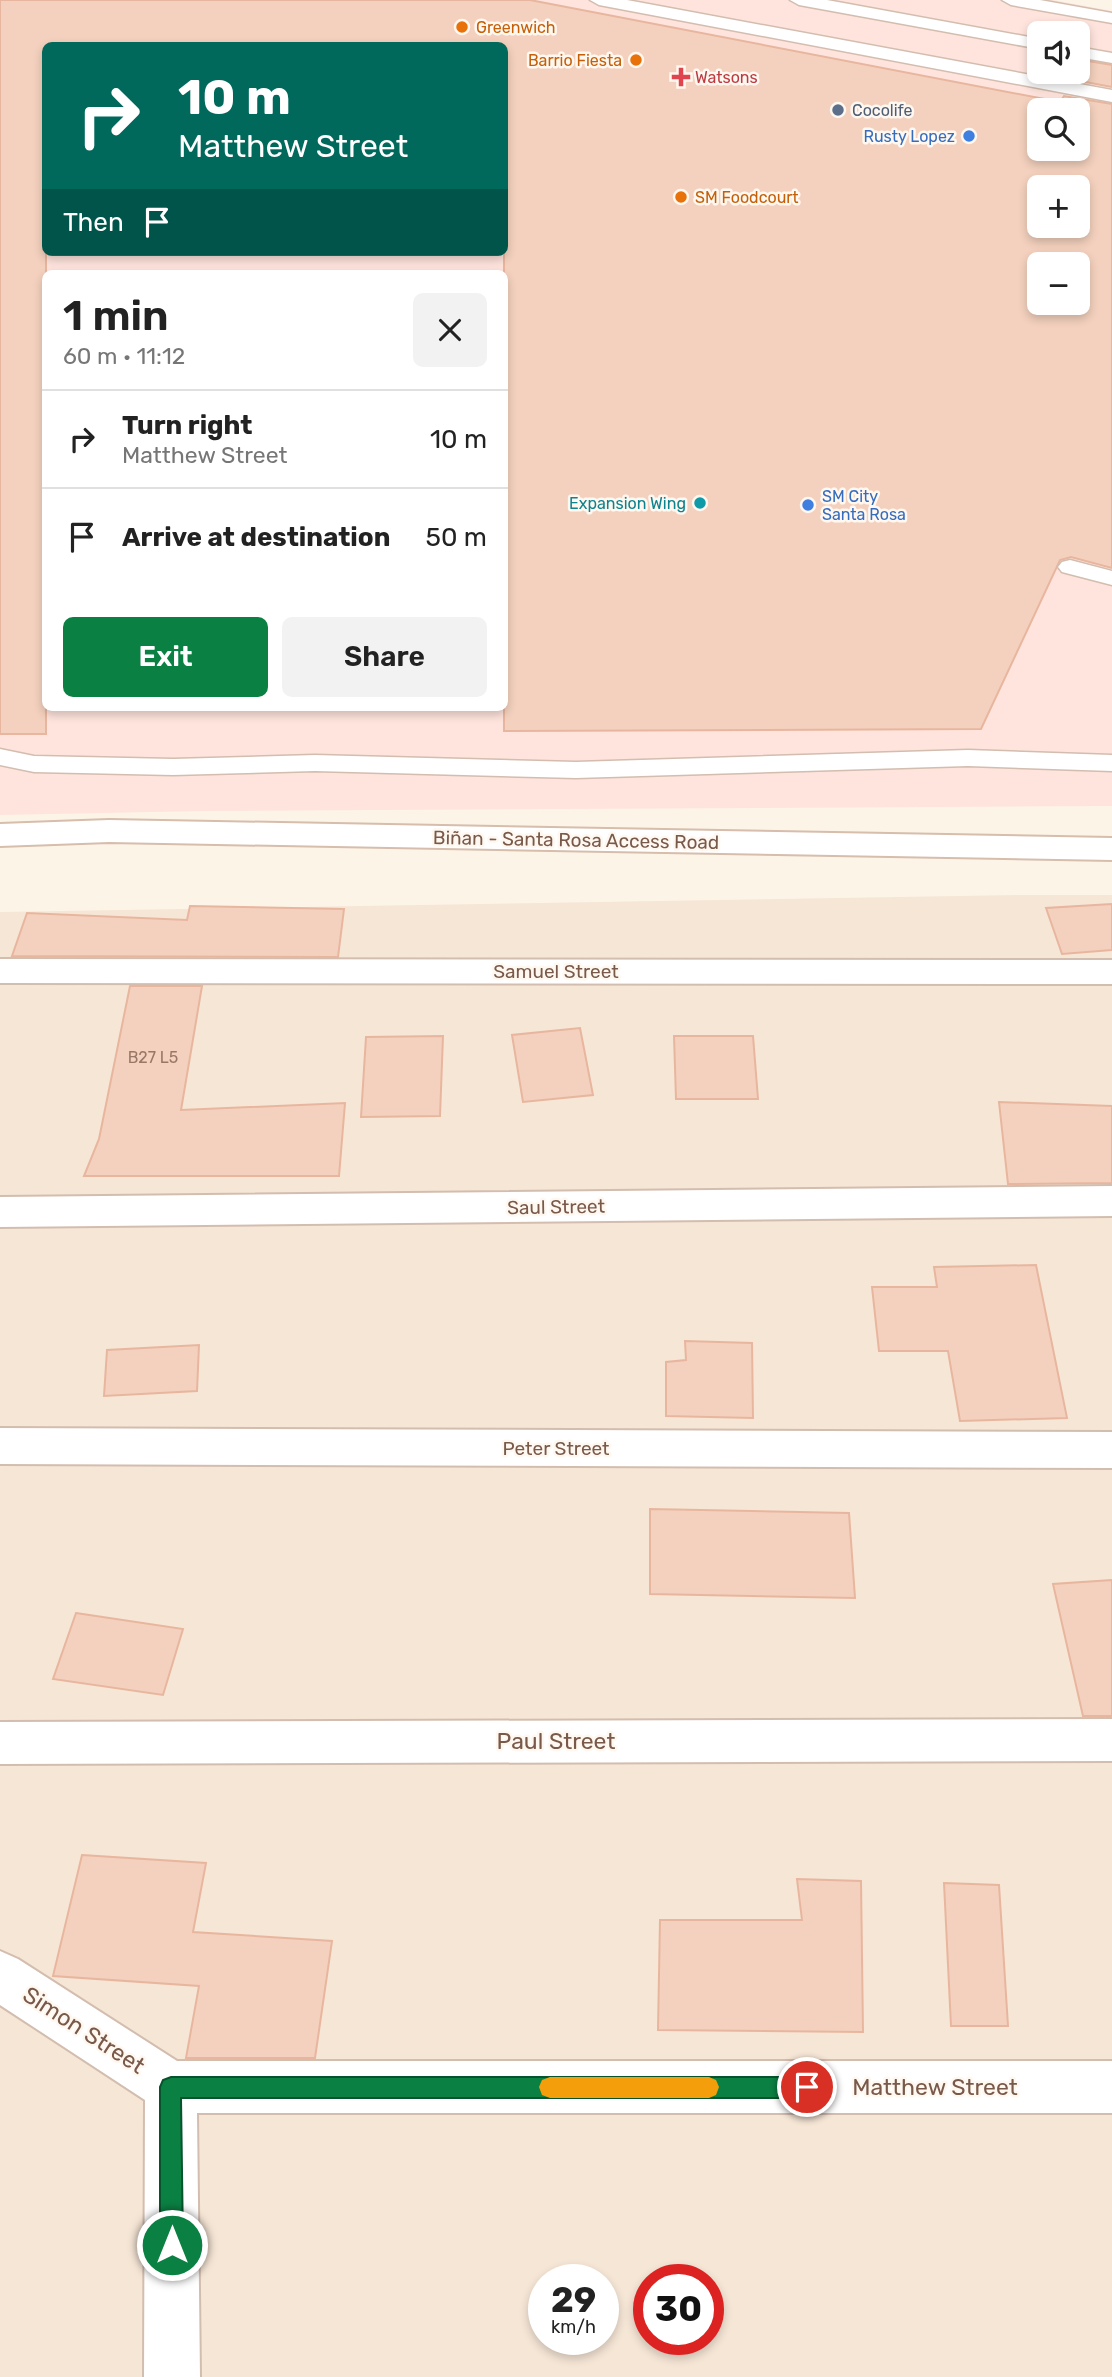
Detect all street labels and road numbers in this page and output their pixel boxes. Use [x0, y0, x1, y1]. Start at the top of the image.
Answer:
street label: Biñan - Santa Rosa Access Road [433, 826, 719, 854]
street label: Samuel Street [493, 960, 619, 983]
street label: Saul Street [507, 1195, 606, 1219]
street label: Peter Street [502, 1437, 610, 1460]
street label: Paul Street [497, 1727, 615, 1755]
street label: Simon Street [18, 1980, 150, 2080]
street label: Matthew Street [852, 2073, 1018, 2101]

